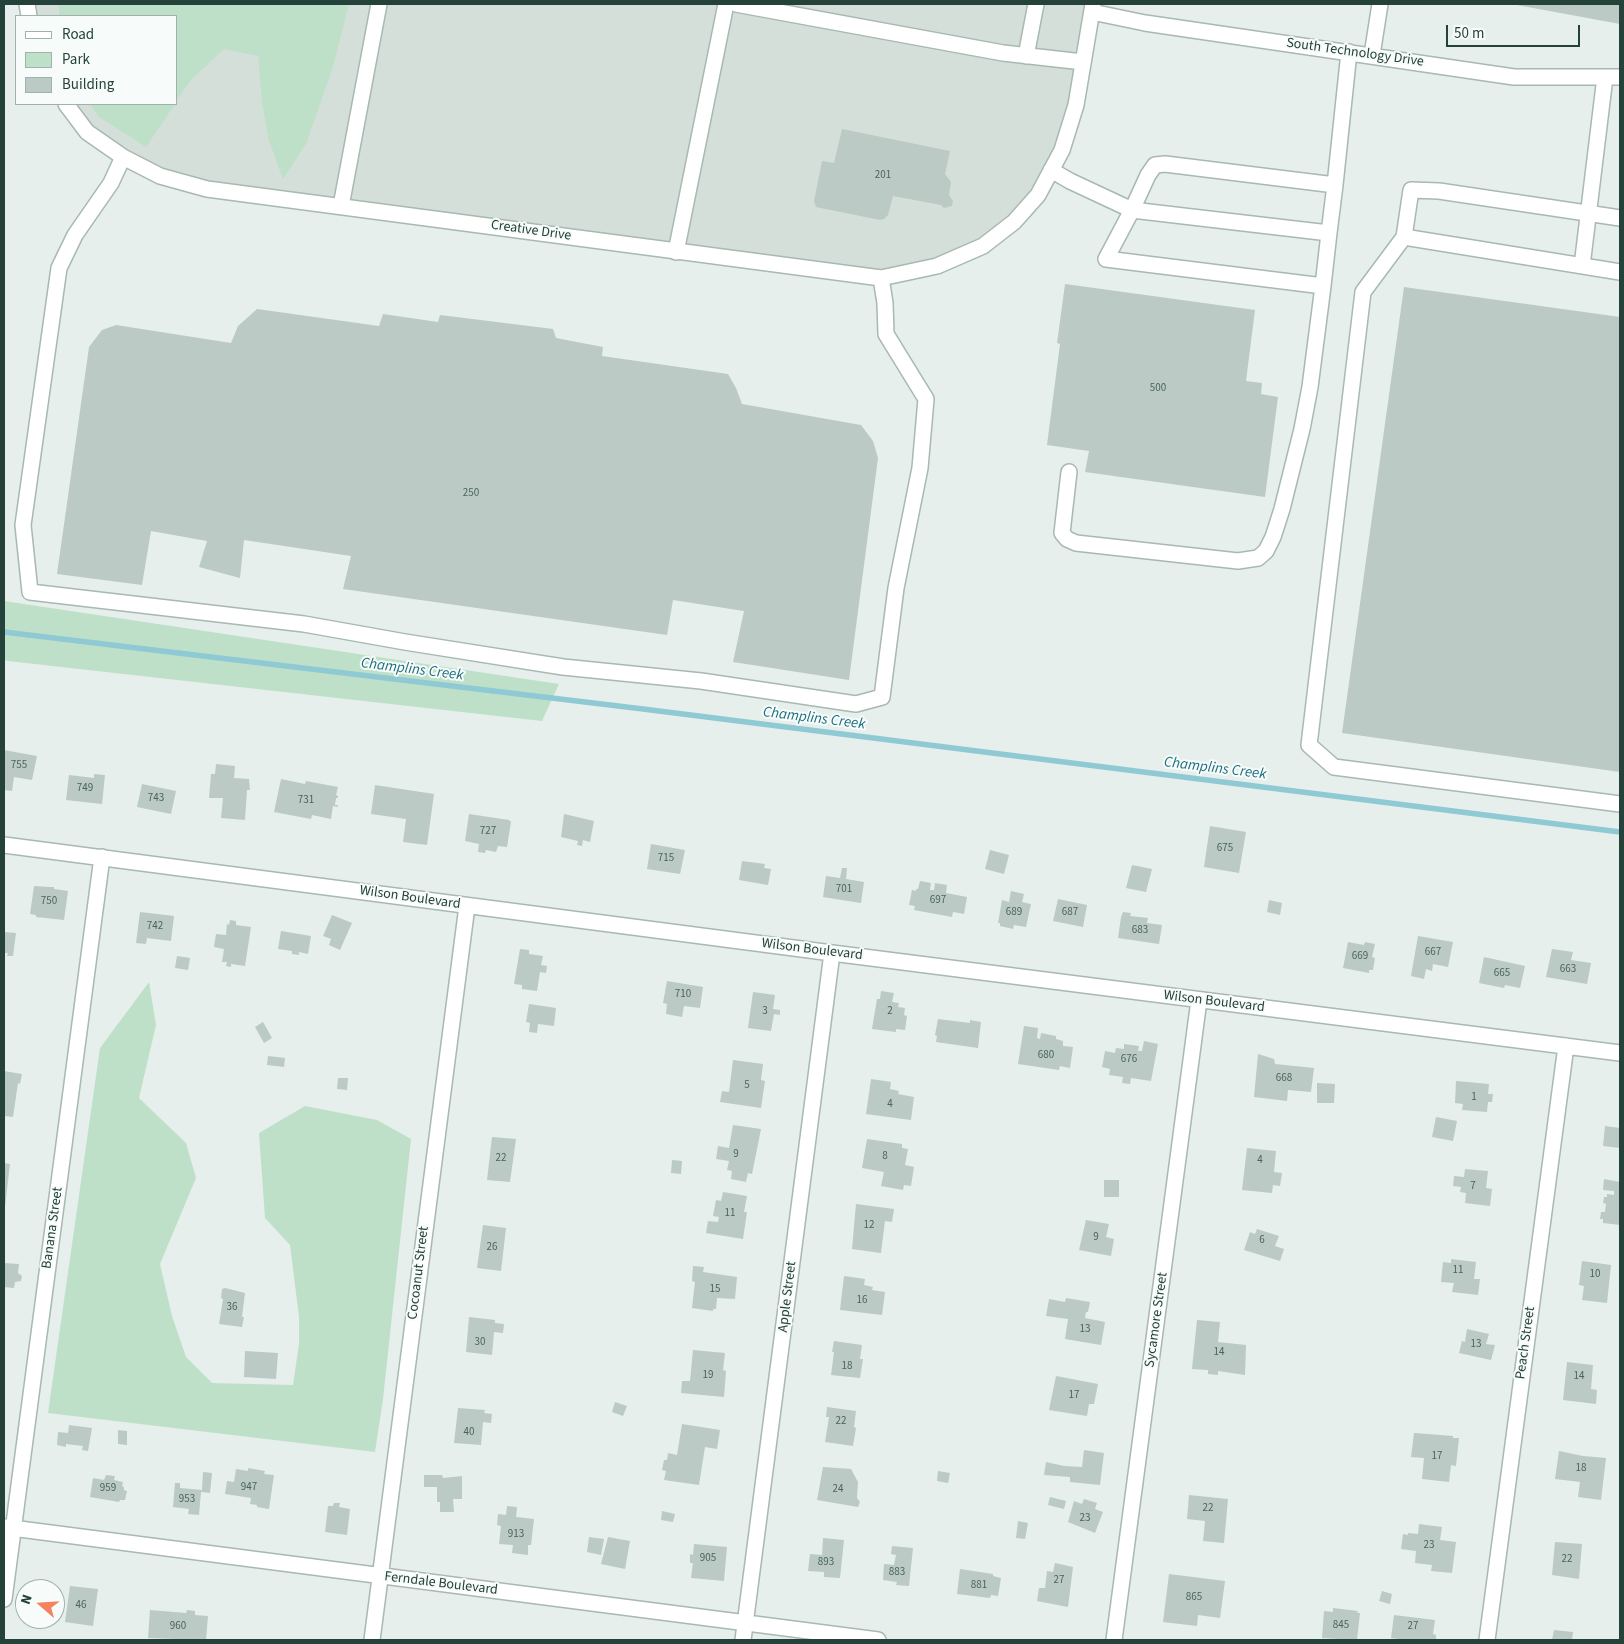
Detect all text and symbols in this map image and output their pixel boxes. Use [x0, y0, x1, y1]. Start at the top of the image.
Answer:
legend [15, 15, 178, 105]
scale bar [1449, 15, 1583, 47]
text: 50 m [1454, 23, 1484, 44]
text: Road [62, 24, 94, 45]
street label: South Technology Drive [1285, 35, 1425, 71]
text: Park [62, 49, 90, 70]
text: Building [62, 74, 114, 95]
house number: 201 [875, 169, 891, 183]
street label: Creative Drive [490, 217, 572, 245]
house number: 500 [1150, 382, 1166, 396]
house number: 250 [463, 487, 479, 501]
water label: Champlins Creek [360, 655, 464, 685]
water label: Champlins Creek [762, 704, 866, 734]
water label: Champlins Creek [1163, 754, 1267, 784]
house number: 755 [11, 759, 27, 773]
house number: 749 [77, 782, 93, 796]
house number: 743 [148, 792, 164, 806]
house number: 731 [298, 794, 314, 808]
house number: 727 [480, 825, 496, 839]
house number: 675 [1217, 842, 1233, 856]
house number: 715 [658, 852, 674, 866]
street label: Wilson Boulevard [358, 883, 462, 913]
house number: 701 [836, 883, 852, 897]
house number: 697 [930, 894, 946, 908]
house number: 750 [41, 895, 57, 909]
house number: 689 [1006, 906, 1022, 920]
house number: 687 [1062, 906, 1078, 920]
house number: 742 [147, 920, 163, 934]
house number: 683 [1132, 924, 1148, 938]
street label: Wilson Boulevard [760, 935, 864, 965]
house number: 667 [1425, 946, 1441, 960]
house number: 669 [1352, 950, 1368, 964]
house number: 663 [1560, 963, 1576, 977]
house number: 665 [1494, 967, 1510, 981]
street label: Wilson Boulevard [1162, 987, 1266, 1017]
house number: 710 [675, 988, 691, 1002]
house number: 3 [762, 1005, 768, 1019]
house number: 2 [887, 1005, 893, 1019]
house number: 680 [1038, 1049, 1054, 1063]
house number: 676 [1121, 1053, 1137, 1067]
house number: 668 [1276, 1072, 1292, 1086]
house number: 5 [744, 1079, 750, 1093]
house number: 1 [1471, 1091, 1477, 1105]
house number: 4 [887, 1098, 893, 1112]
house number: 9 [733, 1148, 739, 1162]
house number: 8 [882, 1150, 888, 1164]
house number: 22 [496, 1152, 506, 1166]
house number: 4 [1257, 1154, 1263, 1168]
house number: 7 [1470, 1180, 1476, 1194]
street label: Banana Street [39, 1186, 67, 1270]
house number: 11 [725, 1207, 735, 1221]
house number: 12 [864, 1219, 874, 1233]
street label: Cocoanut Street [405, 1225, 433, 1321]
house number: 9 [1093, 1231, 1099, 1245]
house number: 6 [1259, 1234, 1265, 1248]
house number: 26 [487, 1241, 497, 1255]
street label: Apple Street [775, 1260, 801, 1334]
house number: 11 [1453, 1264, 1463, 1278]
house number: 10 [1590, 1268, 1600, 1282]
street label: Sycamore Street [1142, 1271, 1172, 1369]
house number: 15 [710, 1283, 720, 1297]
house number: 16 [857, 1294, 867, 1308]
house number: 36 [227, 1301, 237, 1315]
street label: Peach Street [1513, 1306, 1539, 1380]
house number: 13 [1080, 1323, 1090, 1337]
house number: 30 [475, 1336, 485, 1350]
house number: 13 [1471, 1338, 1481, 1352]
house number: 14 [1214, 1346, 1224, 1360]
house number: 18 [842, 1360, 852, 1374]
house number: 19 [703, 1369, 713, 1383]
house number: 14 [1574, 1370, 1584, 1384]
house number: 17 [1069, 1389, 1079, 1403]
house number: 22 [836, 1415, 846, 1429]
house number: 40 [464, 1426, 474, 1440]
house number: 17 [1432, 1450, 1442, 1464]
house number: 18 [1576, 1462, 1586, 1476]
house number: 947 [241, 1481, 257, 1495]
house number: 959 [100, 1482, 116, 1496]
house number: 24 [833, 1483, 843, 1497]
house number: 953 [179, 1493, 195, 1507]
house number: 22 [1203, 1502, 1213, 1516]
house number: 23 [1080, 1512, 1090, 1526]
house number: 913 [508, 1528, 524, 1542]
house number: 23 [1424, 1539, 1434, 1553]
house number: 905 [700, 1552, 716, 1566]
house number: 22 [1562, 1553, 1572, 1567]
house number: 893 [818, 1556, 834, 1570]
house number: 883 [889, 1566, 905, 1580]
street label: Ferndale Boulevard [383, 1569, 499, 1599]
house number: 27 [1054, 1574, 1064, 1588]
north arrow [15, 1579, 65, 1629]
house number: 881 [971, 1579, 987, 1593]
house number: 865 [1186, 1591, 1202, 1605]
text: N [16, 1592, 38, 1607]
house number: 46 [76, 1599, 86, 1613]
house number: 845 [1333, 1619, 1349, 1633]
house number: 960 [170, 1620, 186, 1634]
house number: 27 [1408, 1620, 1418, 1634]

